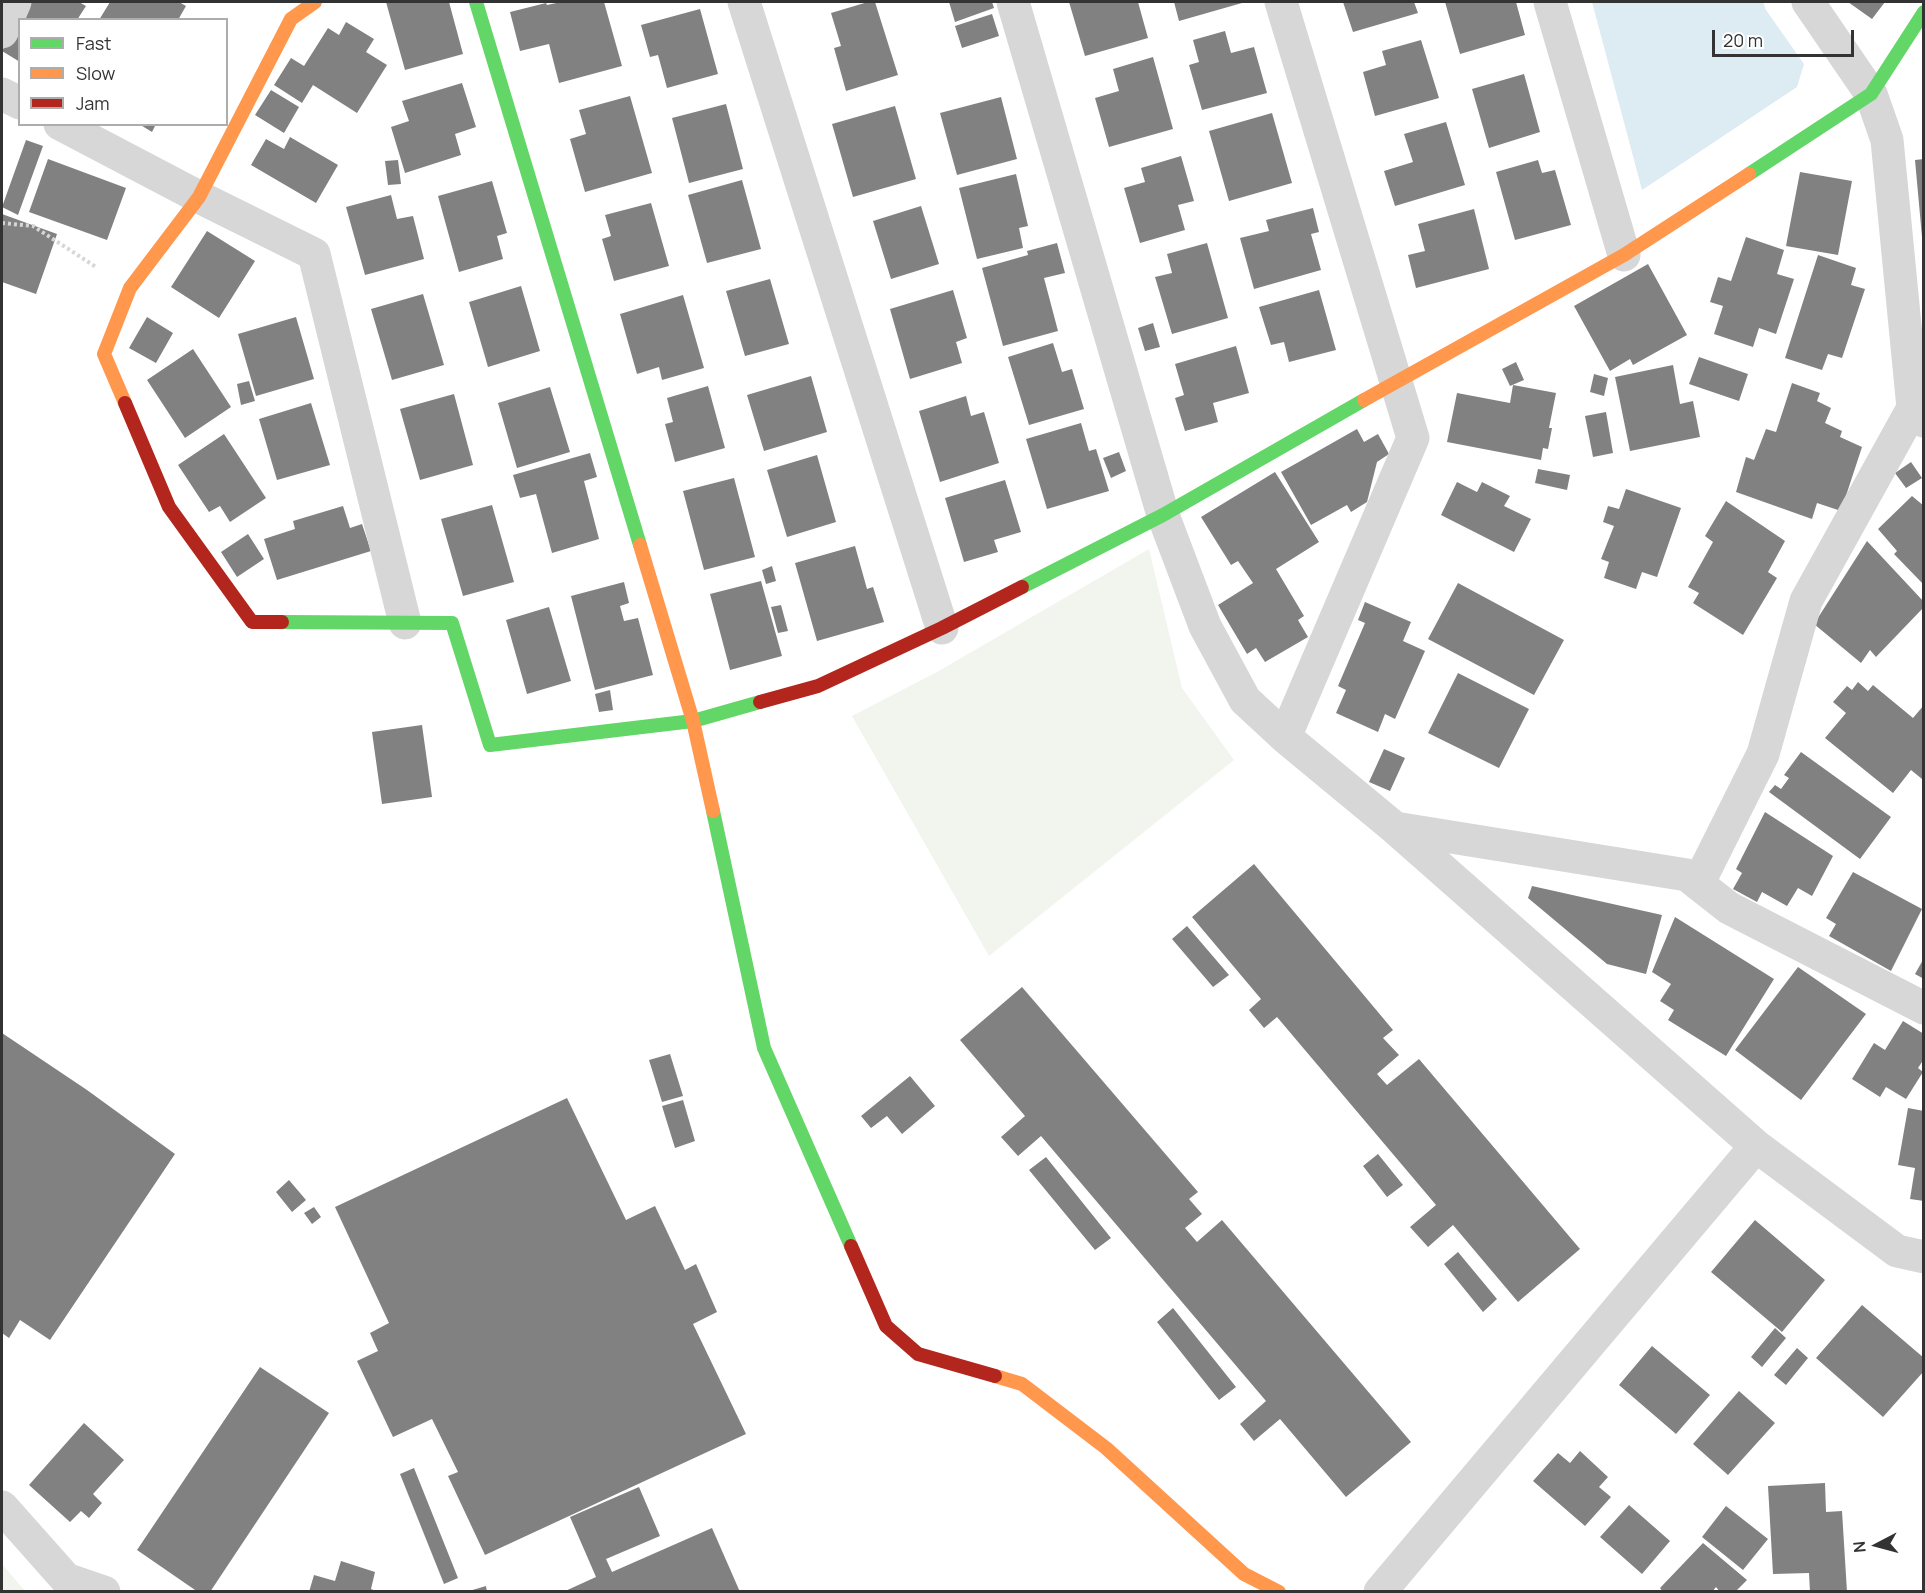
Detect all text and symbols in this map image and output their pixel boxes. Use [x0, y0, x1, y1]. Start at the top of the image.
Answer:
legend [18, 18, 228, 126]
scale bar [1715, 18, 1858, 56]
text: 20 m [1723, 28, 1763, 52]
text: Fast [76, 31, 111, 55]
text: Slow [76, 61, 115, 85]
text: Jam [76, 91, 110, 115]
north arrow [1847, 1515, 1907, 1575]
text: N [1848, 1540, 1871, 1554]

